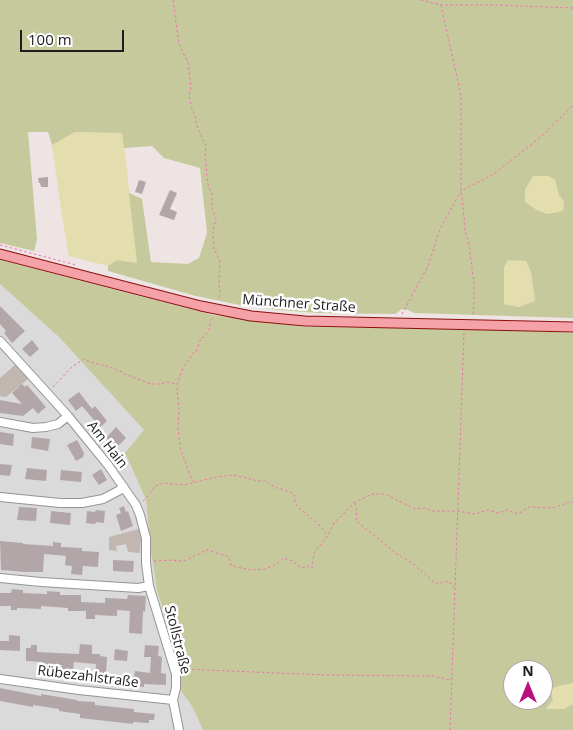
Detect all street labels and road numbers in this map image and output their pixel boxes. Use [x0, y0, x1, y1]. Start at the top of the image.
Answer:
street label: Münchner Straße [242, 292, 356, 316]
street label: Am Hain [83, 418, 131, 472]
street label: Stollstraße [160, 604, 194, 676]
street label: Rübezahlstraße [36, 662, 140, 692]

